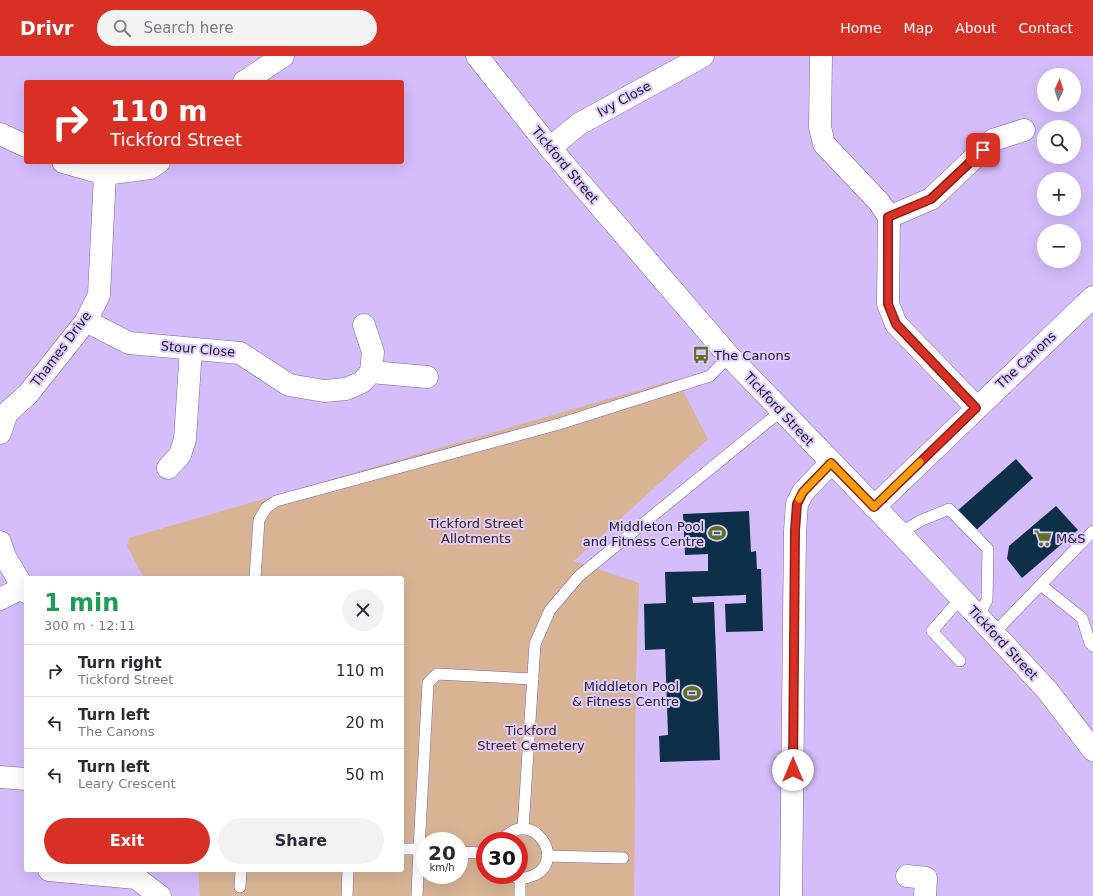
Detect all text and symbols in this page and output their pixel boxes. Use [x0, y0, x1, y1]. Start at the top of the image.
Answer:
search box [97, 10, 377, 46]
text: Drivr [20, 17, 73, 39]
icon: search [111, 17, 133, 39]
text: Search here [143, 19, 234, 37]
text: Home [840, 20, 882, 36]
text: Map [904, 20, 933, 36]
text: About [955, 20, 997, 36]
text: Contact [1019, 20, 1073, 36]
north arrow [1037, 68, 1081, 112]
map controls [1037, 68, 1081, 268]
street label: Ivy Close [595, 78, 653, 120]
text: 110 m [110, 95, 207, 128]
icon: right [44, 96, 96, 148]
button: search [1037, 120, 1081, 164]
street label: Tickford Street [528, 123, 601, 206]
text: Tickford Street [110, 129, 242, 150]
pin [966, 133, 1000, 167]
icon: arrive [972, 139, 994, 161]
button: + [1037, 172, 1081, 216]
button: − [1037, 224, 1081, 268]
street label: Thames Drive [27, 308, 94, 390]
street label: The Canons [992, 328, 1059, 392]
street label: Stour Close [160, 338, 236, 360]
bus stop icon: The Canons [691, 345, 711, 365]
place label: The Canons [713, 348, 791, 363]
street label: Tickford Street [740, 368, 817, 449]
park label: Tickford Street Allotments [427, 516, 524, 546]
place label: Middleton Pool and Fitness Centre [583, 519, 704, 549]
sports icon: Middleton Pool and Fitness Centre [707, 523, 727, 543]
supermarket icon: M&S [1033, 528, 1053, 548]
place label: M&S [1056, 531, 1086, 546]
text: 1 min [44, 589, 119, 617]
button: close [342, 589, 384, 631]
street label: Tickford Street [964, 602, 1041, 683]
text: 300 m · 12:11 [44, 618, 135, 633]
text: Turn right [78, 654, 162, 672]
icon: right [44, 660, 66, 682]
text: 110 m [336, 662, 384, 680]
text: Tickford Street [78, 672, 173, 687]
place label: Middleton Pool & Fitness Centre [572, 679, 679, 709]
sports icon: Middleton Pool & Fitness Centre [682, 683, 702, 703]
text: Turn left [78, 706, 150, 724]
icon: left [44, 712, 66, 734]
text: 20 m [346, 714, 384, 732]
park label: Tickford Street Cemetery [477, 723, 585, 753]
text: The Canons [78, 724, 155, 739]
position arrow [772, 749, 814, 791]
text: Turn left [78, 758, 150, 776]
icon: left [44, 764, 66, 786]
text: 50 m [346, 766, 384, 784]
text: Leary Crescent [78, 776, 176, 791]
button: Exit [44, 818, 210, 864]
button: Share [218, 818, 384, 864]
speed limit sign: 30 [476, 832, 528, 884]
text: 20 [428, 841, 456, 865]
text: km/h [429, 862, 455, 873]

